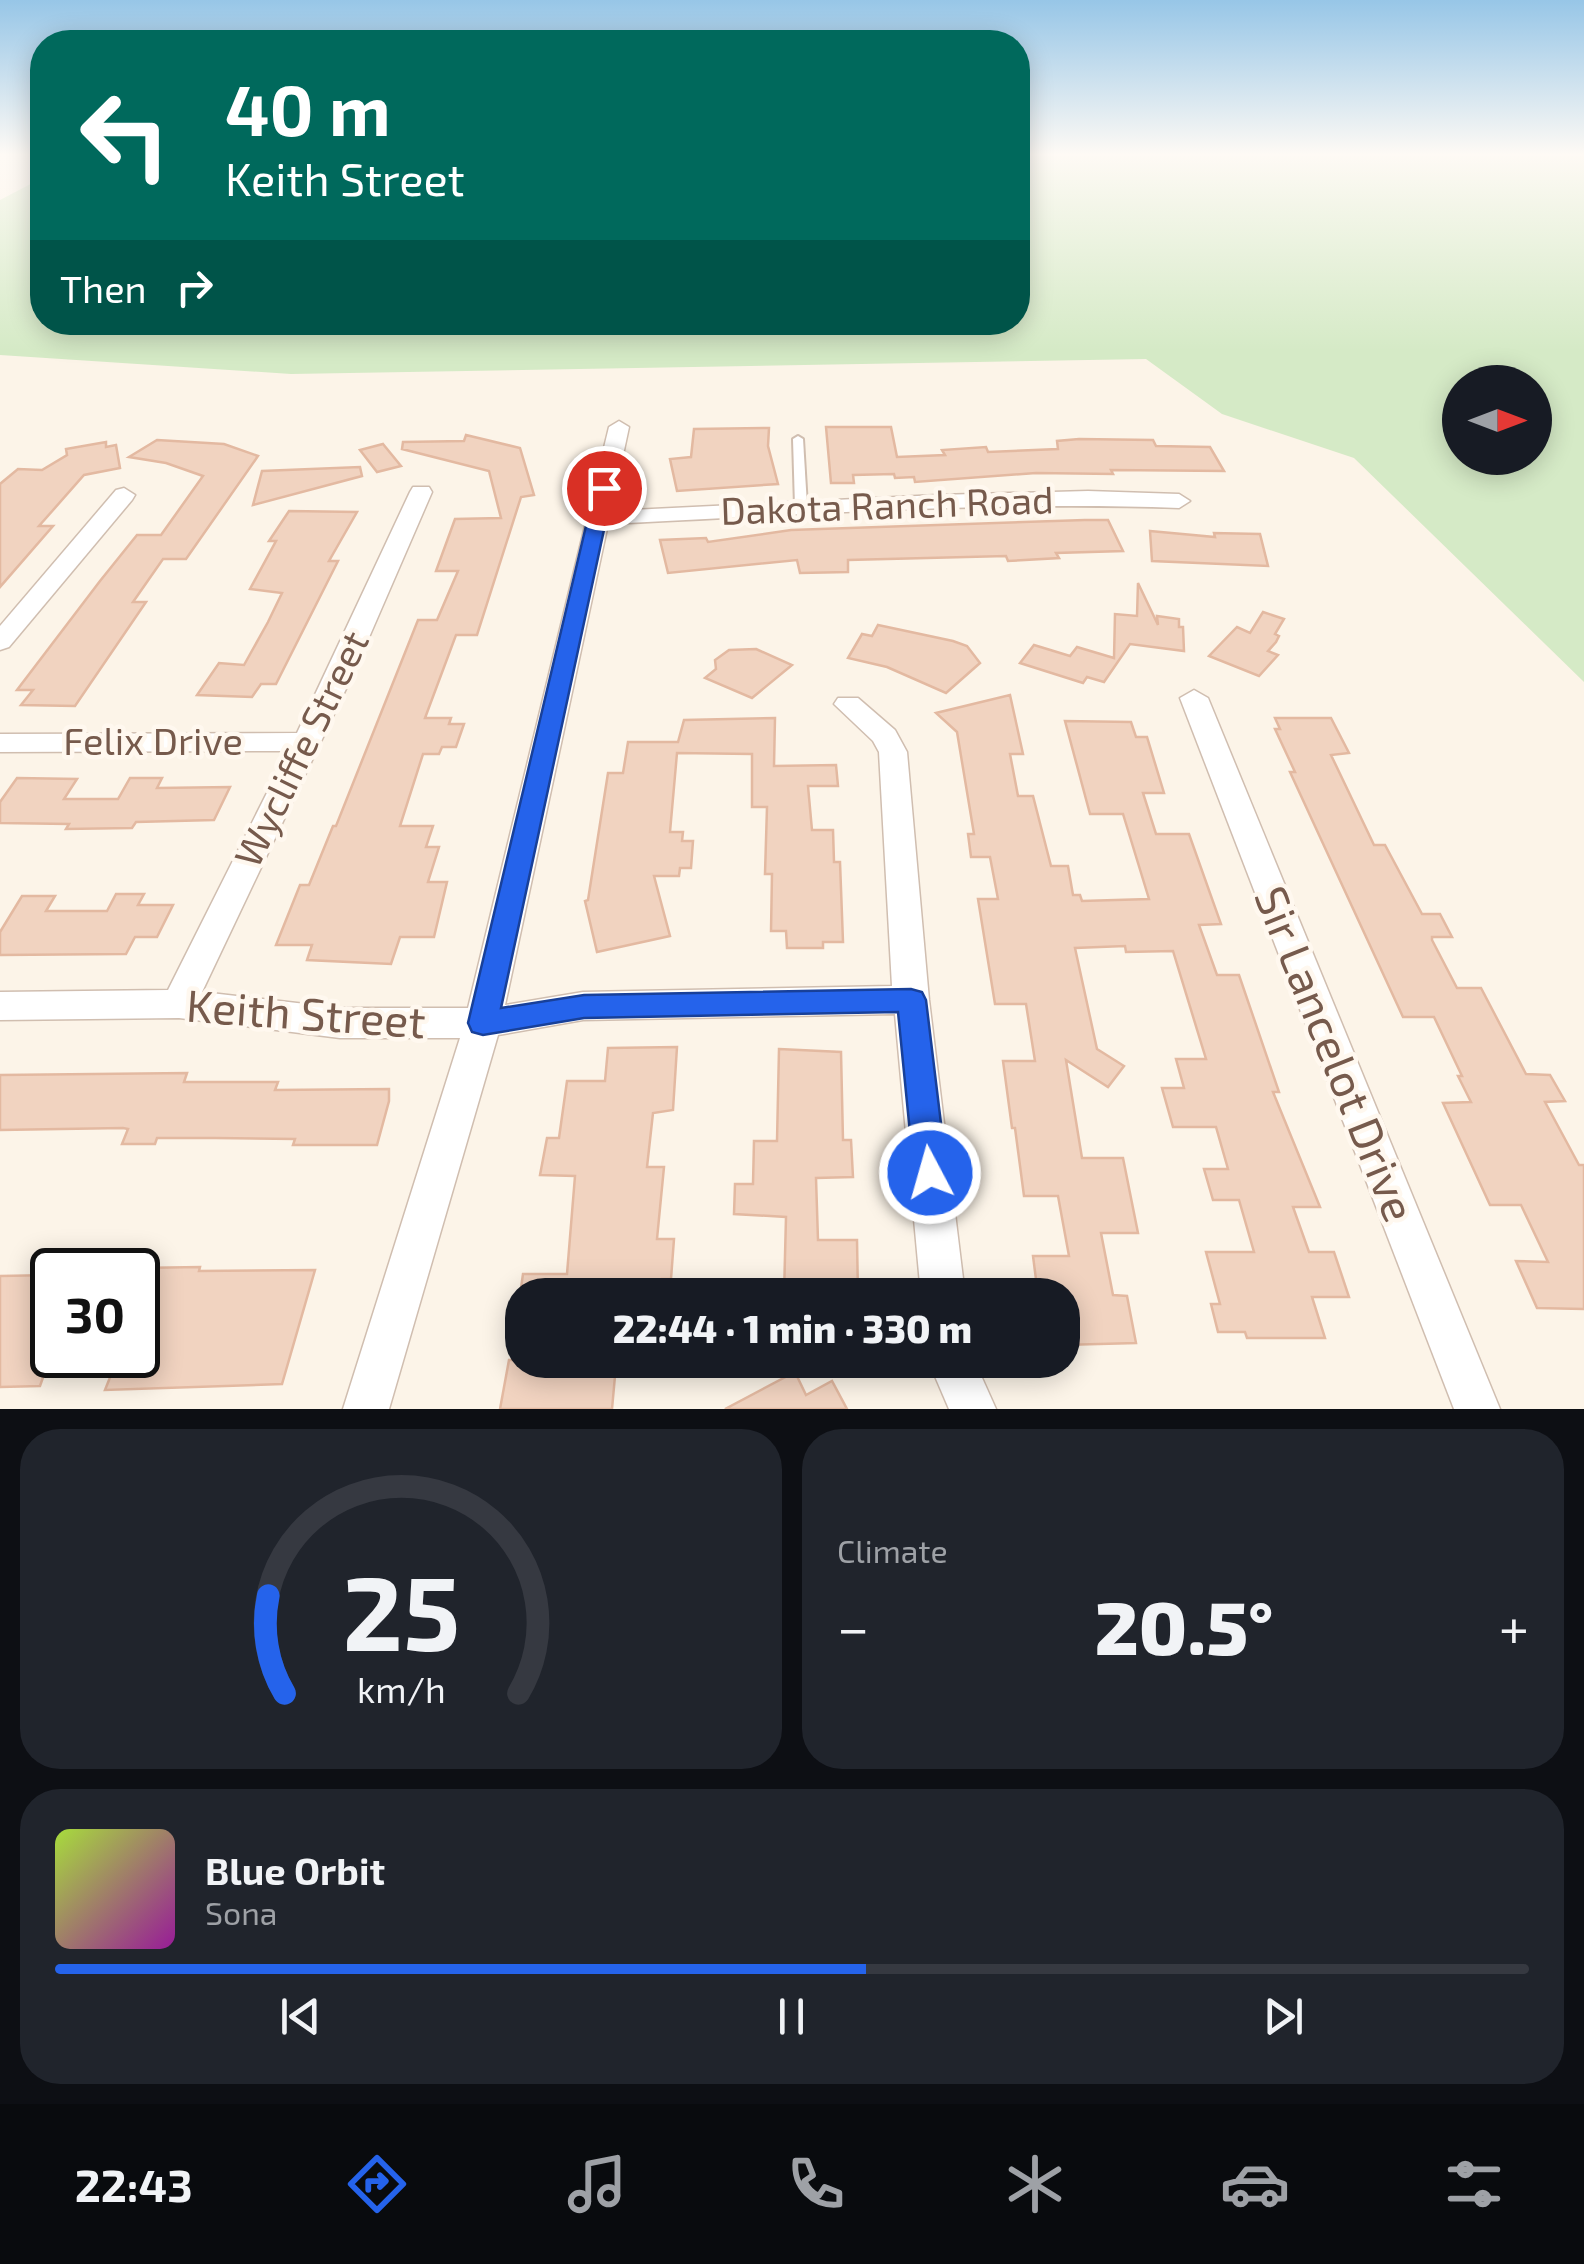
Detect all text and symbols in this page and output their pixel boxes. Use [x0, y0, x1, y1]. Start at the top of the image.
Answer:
text: 40 m [225, 66, 391, 150]
icon: left [60, 70, 190, 200]
text: Keith Street [225, 151, 465, 205]
icon: right [167, 260, 222, 315]
text: Then [60, 265, 147, 311]
north arrow [1442, 365, 1552, 475]
map controls [1442, 365, 1552, 475]
pin [562, 446, 647, 531]
icon: arrive [577, 461, 632, 516]
street label: Dakota Ranch Road [720, 475, 1054, 533]
street label: Wycliffe Street [223, 623, 377, 873]
street label: Felix Drive [63, 717, 243, 763]
street label: Sir Lancelot Drive [1245, 878, 1429, 1229]
street label: Keith Street [185, 977, 428, 1047]
position arrow [878, 1121, 982, 1225]
speed limit sign: 30 [30, 1248, 160, 1378]
text: 22:44 · 1 min · 330 m [613, 1305, 972, 1351]
text: Climate [837, 1531, 948, 1569]
text: 25 [342, 1547, 460, 1672]
text: 20.5° [1095, 1580, 1273, 1670]
text: − [837, 1593, 869, 1659]
text: + [1499, 1593, 1529, 1659]
text: km/h [357, 1667, 445, 1710]
text: Blue Orbit [205, 1847, 385, 1893]
text: Sona [205, 1893, 277, 1931]
icon: previous [273, 1989, 328, 2044]
icon: pause [764, 1989, 819, 2044]
icon: next [1256, 1989, 1311, 2044]
icon: directions [342, 2149, 412, 2219]
icon: music [562, 2149, 632, 2219]
icon: phone [781, 2149, 851, 2219]
icon: climate [1000, 2149, 1070, 2219]
icon: car [1220, 2149, 1290, 2219]
icon: filters [1439, 2149, 1509, 2219]
text: 22:43 [75, 2157, 193, 2211]

